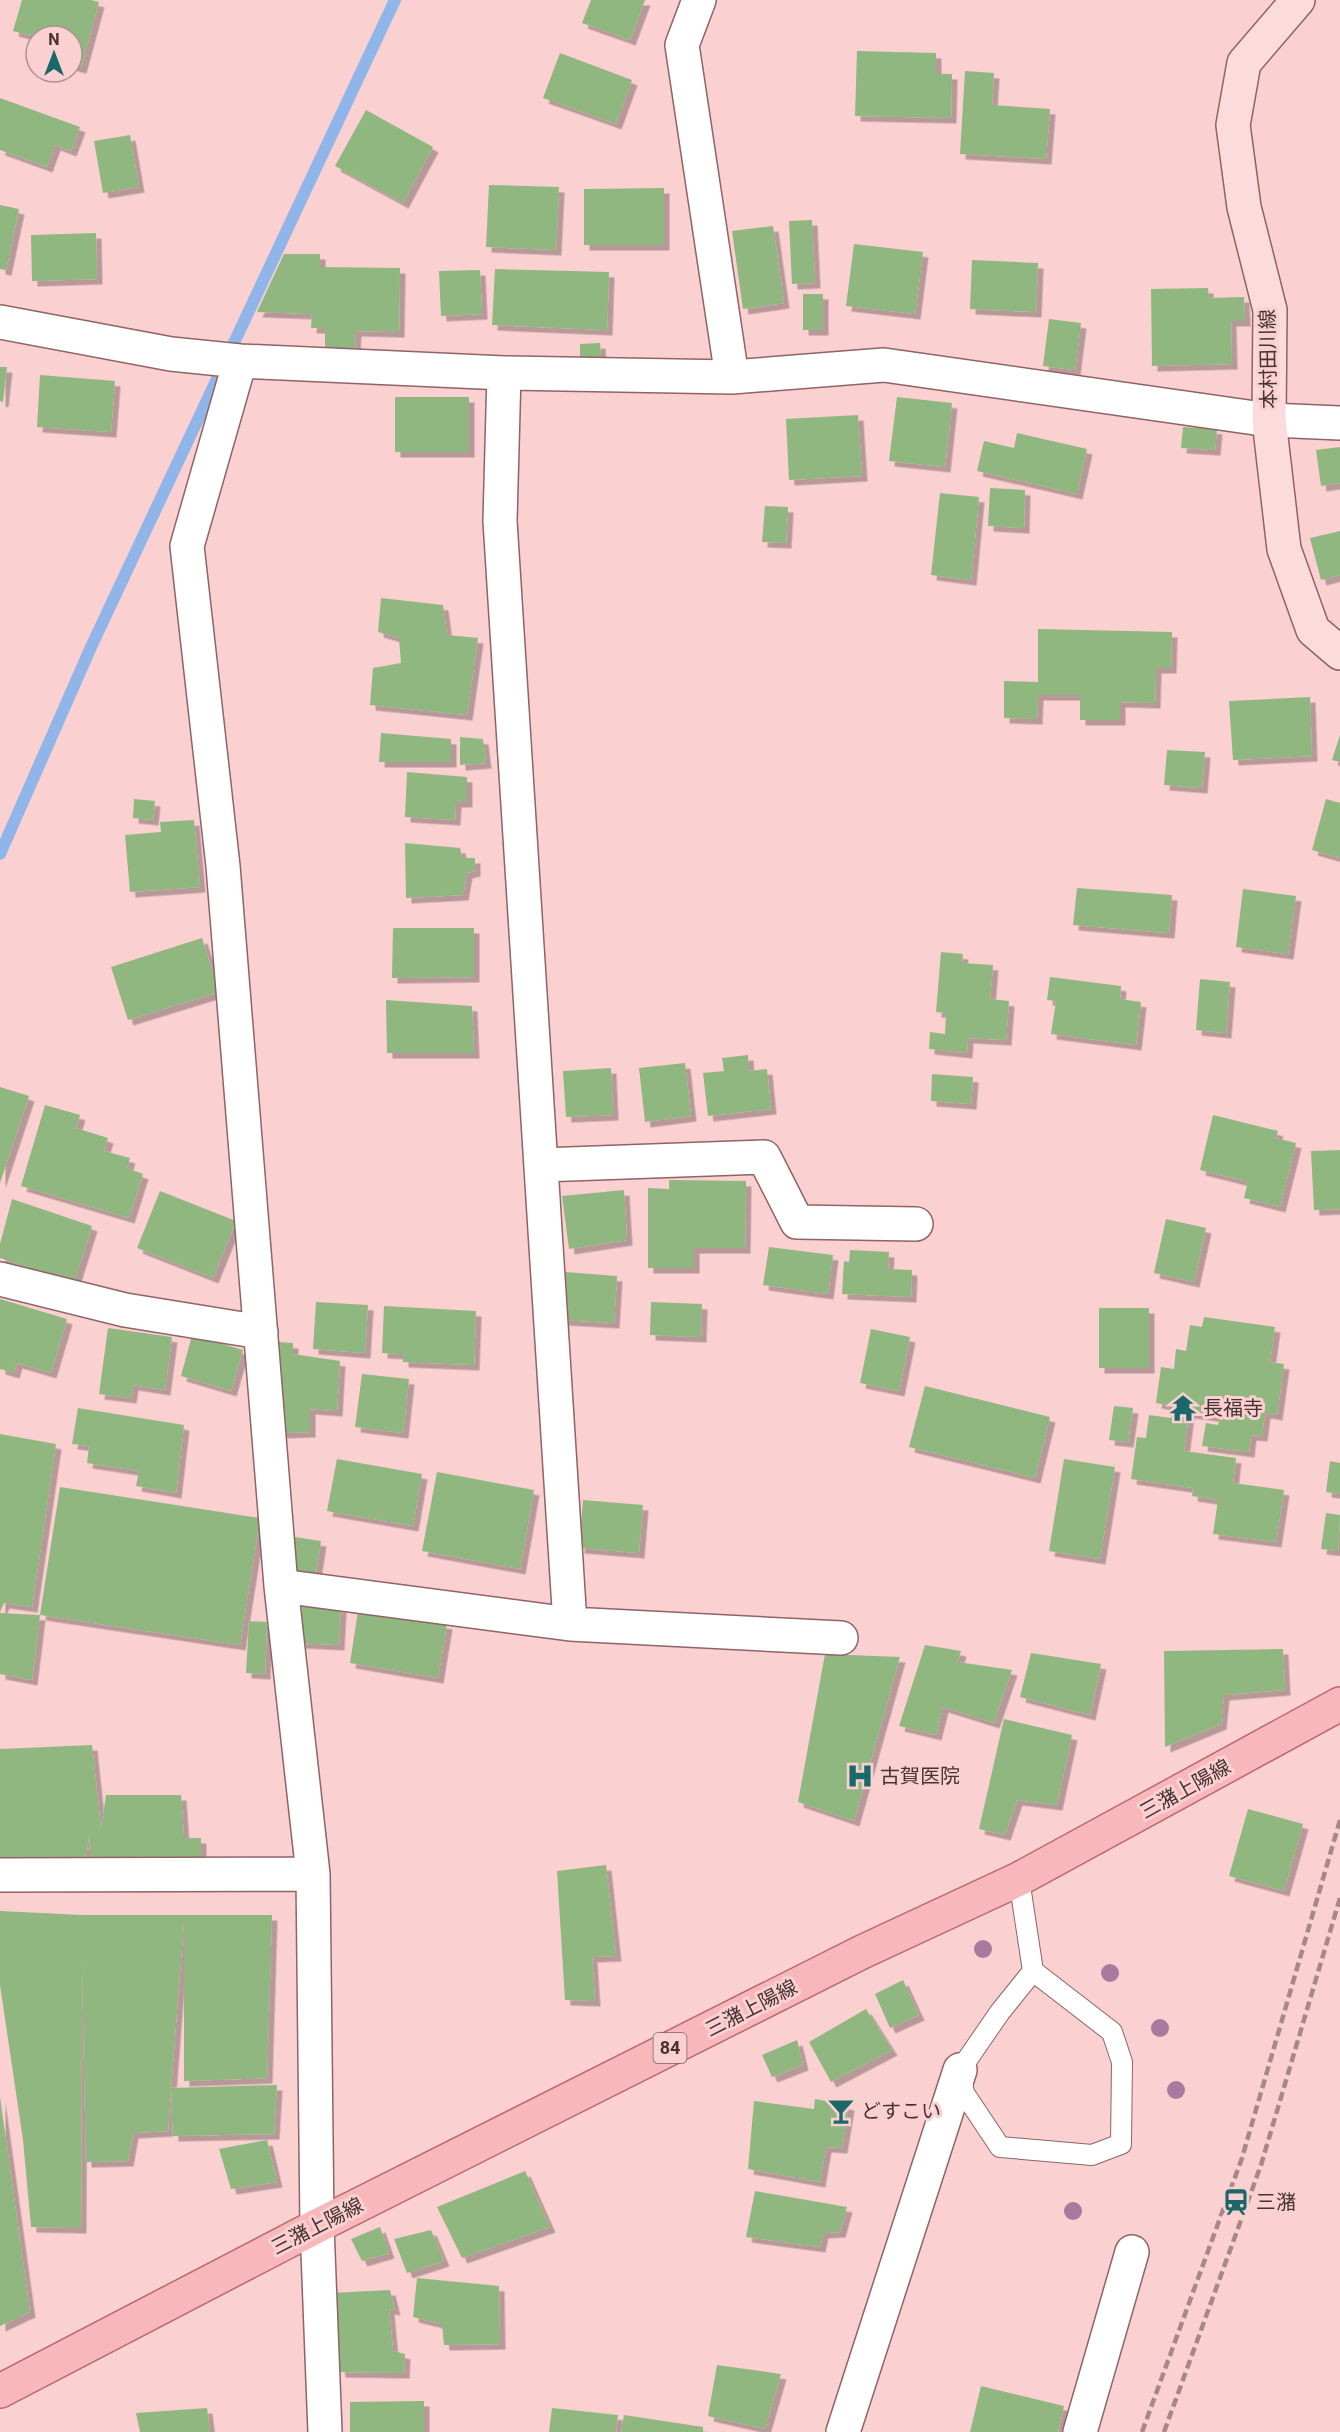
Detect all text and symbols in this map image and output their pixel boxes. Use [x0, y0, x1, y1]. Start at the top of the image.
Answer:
north arrow [24, 24, 84, 84]
text: N [48, 30, 60, 49]
street label: 本村田川線 [1255, 309, 1281, 409]
temple icon: 長福寺 [1168, 1393, 1198, 1423]
place label: 長福寺 [1203, 1396, 1263, 1420]
street label: 三潴上陽線 [1135, 1754, 1235, 1824]
hospital icon: 古賀医院 [845, 1761, 875, 1791]
place label: 古賀医院 [880, 1764, 960, 1788]
street label: 三潴上陽線 [701, 1975, 801, 2041]
road number: 84 [654, 2033, 686, 2063]
bar icon: どすこい [826, 2096, 856, 2126]
place label: どすこい [861, 2099, 941, 2123]
station icon: 三潴 [1221, 2187, 1251, 2217]
place label: 三潴 [1256, 2190, 1296, 2214]
street label: 三潴上陽線 [267, 2193, 367, 2259]

